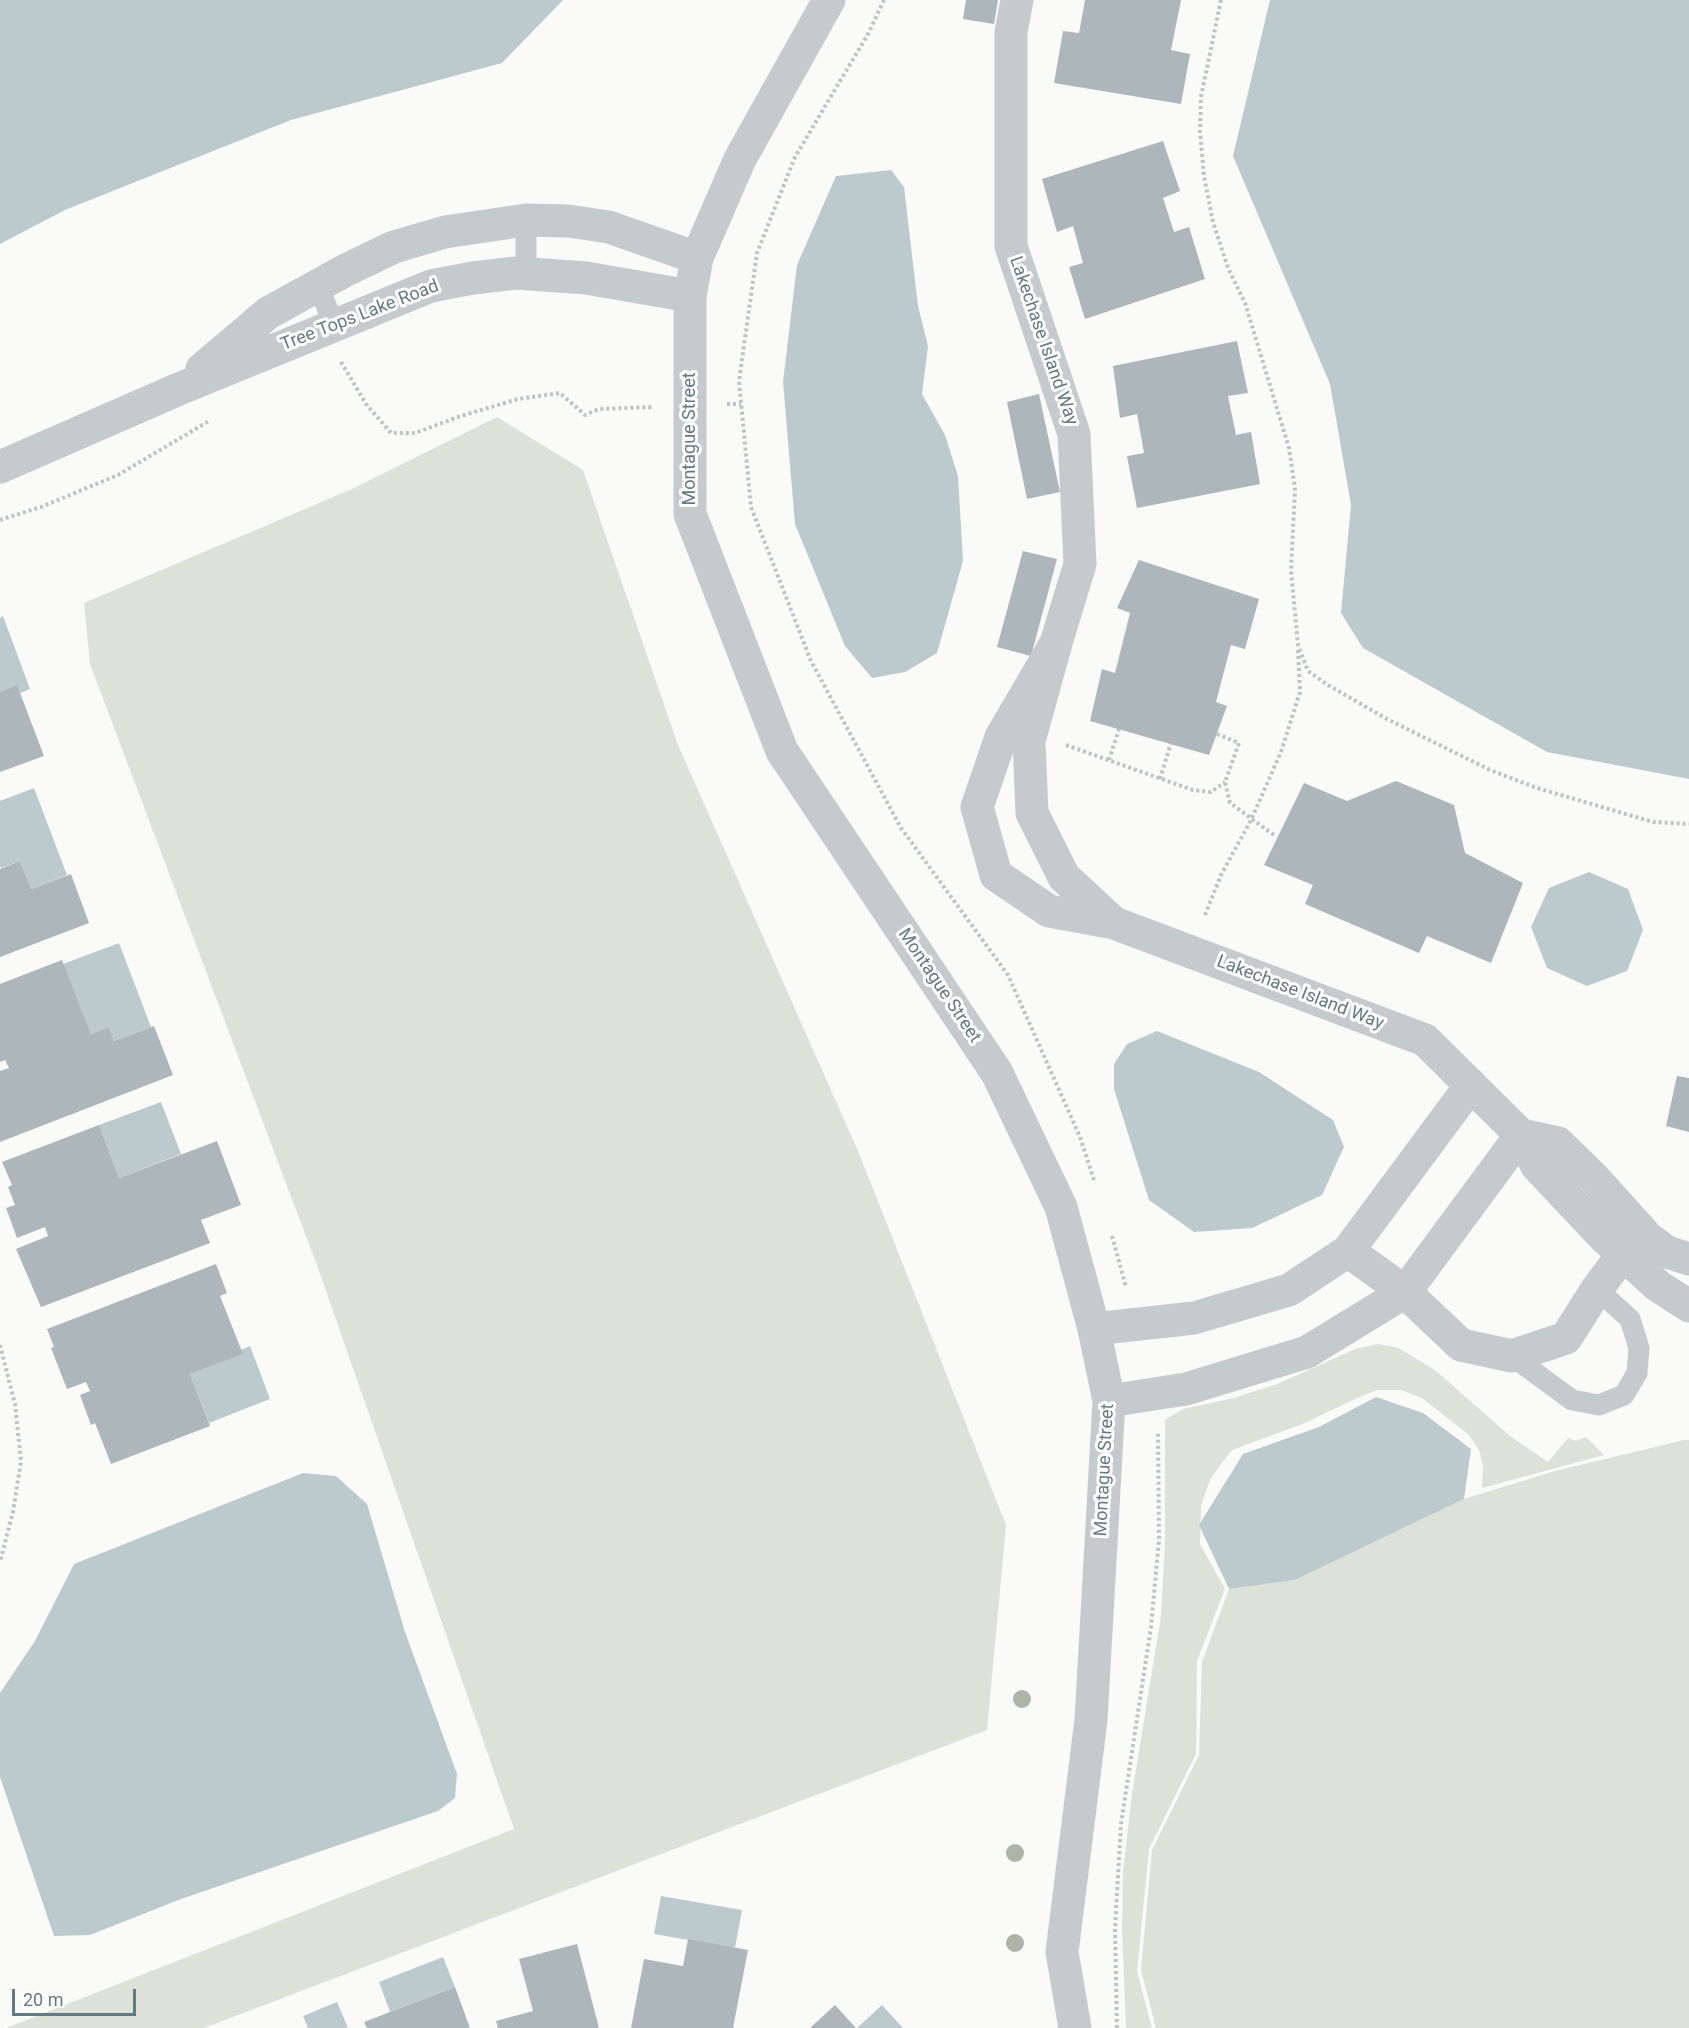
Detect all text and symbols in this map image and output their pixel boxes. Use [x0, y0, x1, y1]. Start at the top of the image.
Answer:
street label: Lakechase Island Way [1004, 254, 1082, 428]
street label: Tree Tops Lake Road [278, 276, 442, 356]
street label: Montague Street [679, 372, 701, 506]
street label: Montague Street [893, 925, 985, 1047]
street label: Lakechase Island Way [1213, 951, 1387, 1035]
street label: Montague Street [1091, 1403, 1119, 1537]
scale bar [15, 1977, 140, 2015]
text: 20 m [23, 1989, 63, 2010]

